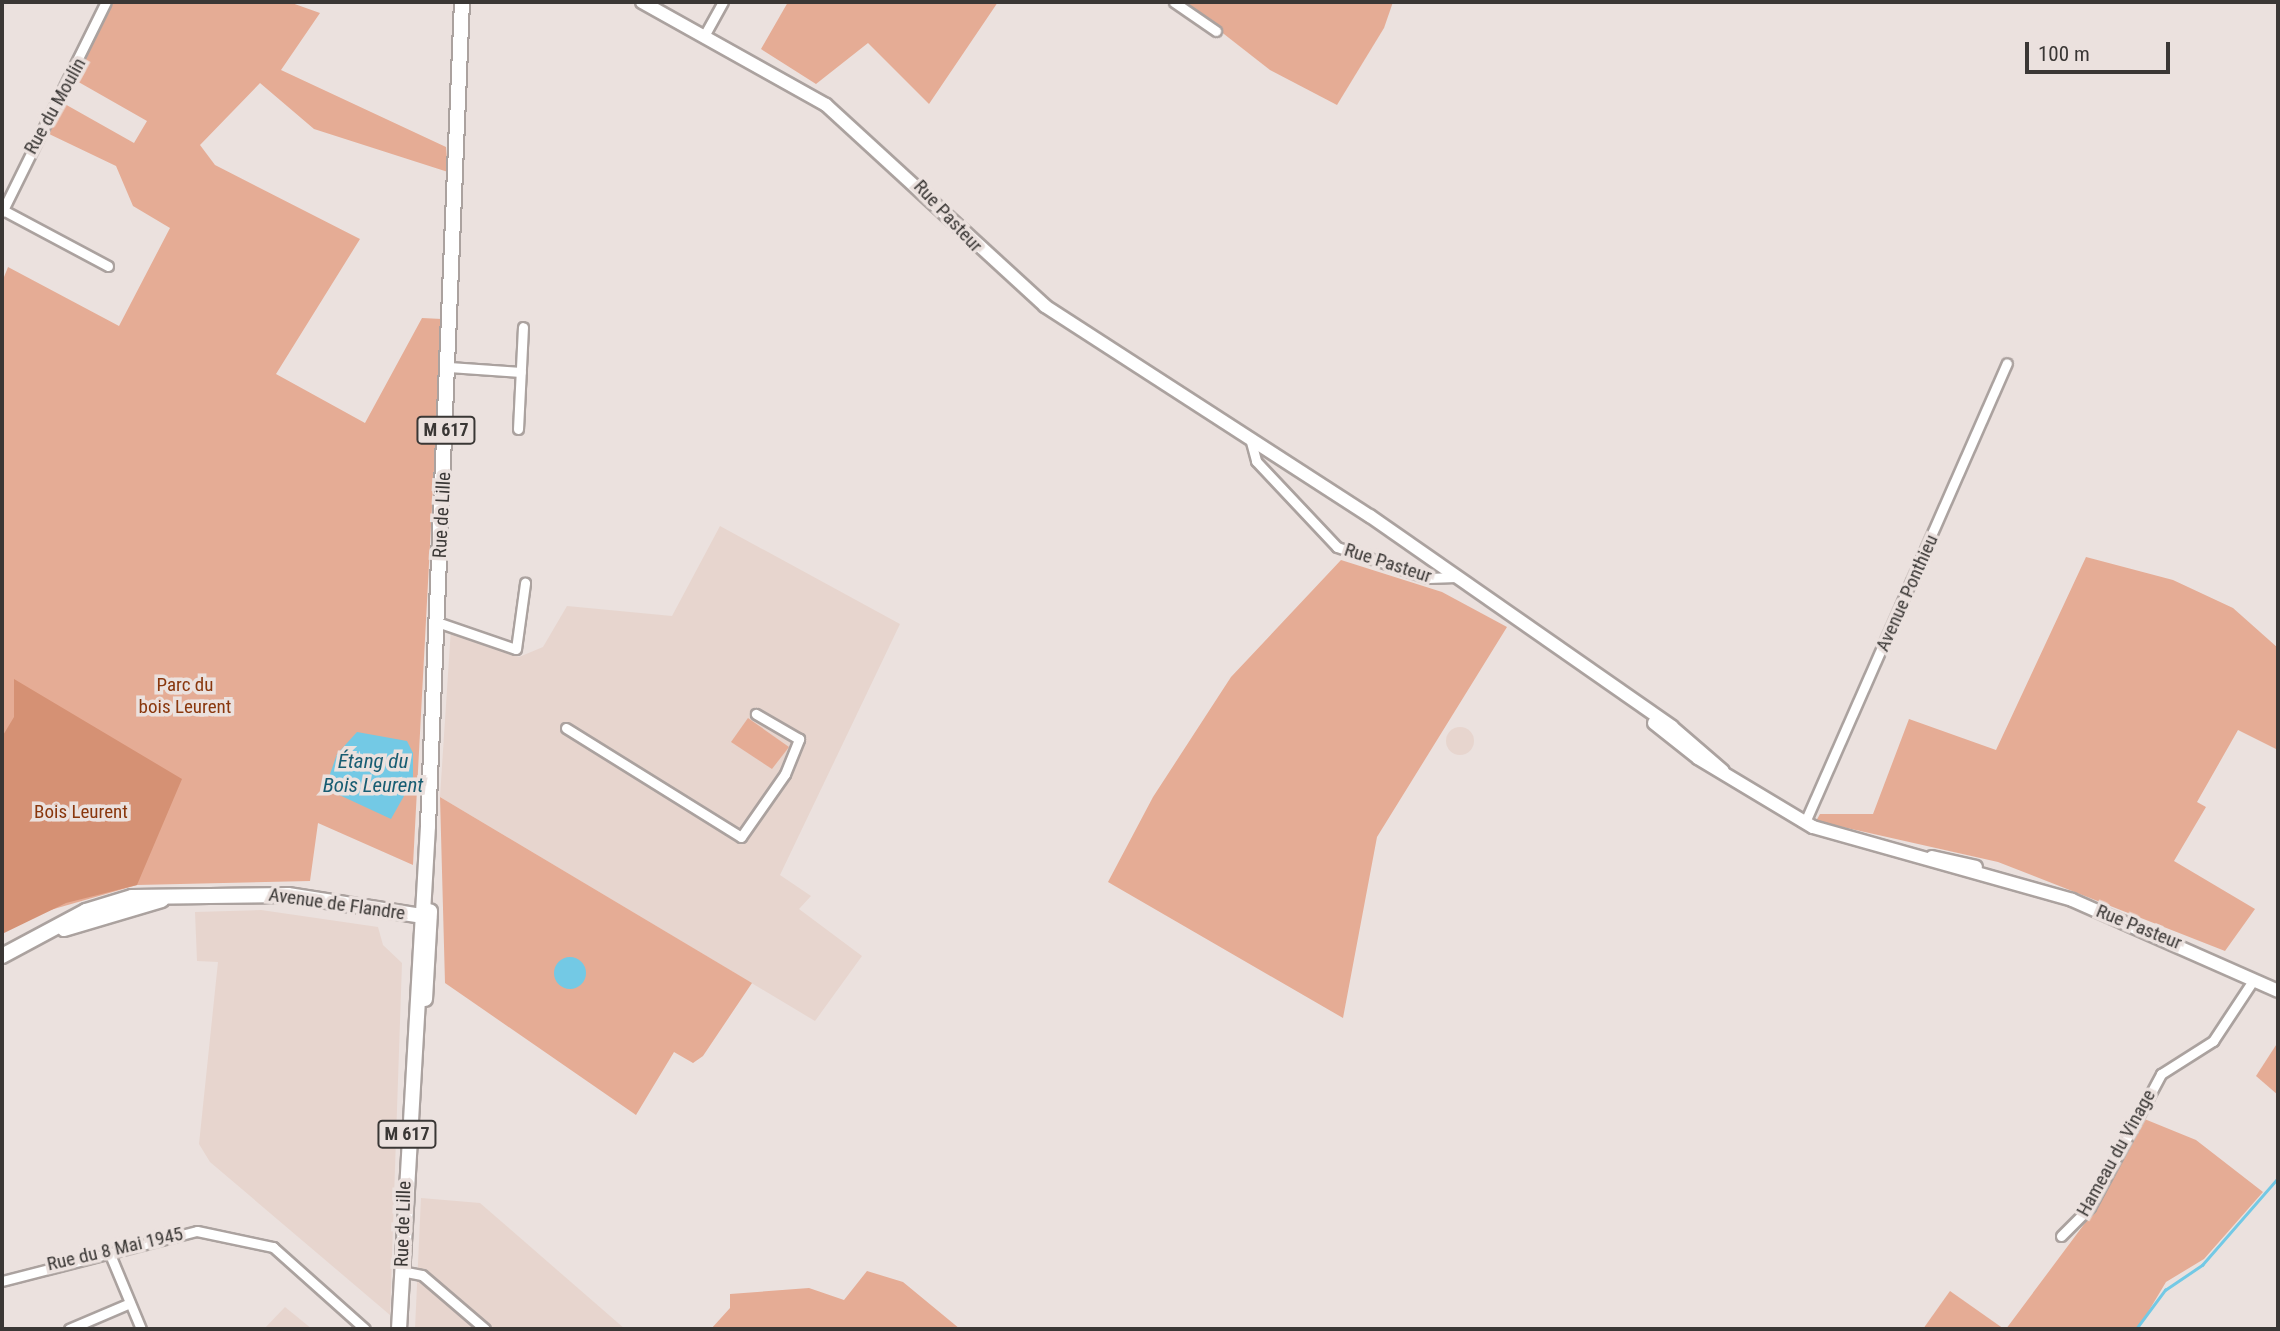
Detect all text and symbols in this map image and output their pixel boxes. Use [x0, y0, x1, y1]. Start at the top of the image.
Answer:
scale bar [2028, 28, 2173, 72]
text: 100 m [2038, 42, 2090, 66]
street label: Rue du Moulin [19, 54, 91, 158]
street label: Rue Pasteur [909, 175, 987, 257]
road number: M 617 [416, 416, 476, 444]
street label: Rue de Lille [428, 471, 456, 559]
street label: Avenue Ponthieu [1871, 531, 1943, 655]
street label: Rue Pasteur [1342, 538, 1434, 588]
park label: Parc du bois Leurent [139, 674, 231, 718]
water label: Étang du Bois Leurent [323, 748, 423, 798]
park label: Bois Leurent [34, 801, 128, 823]
street label: Avenue de Flandre [267, 883, 407, 925]
street label: Rue Pasteur [2093, 900, 2185, 954]
street label: Hameau du Vinage [2072, 1086, 2160, 1220]
road number: M 617 [377, 1120, 437, 1148]
street label: Rue de Lille [390, 1181, 416, 1267]
street label: Rue du 8 Mai 1945 [45, 1222, 185, 1276]

